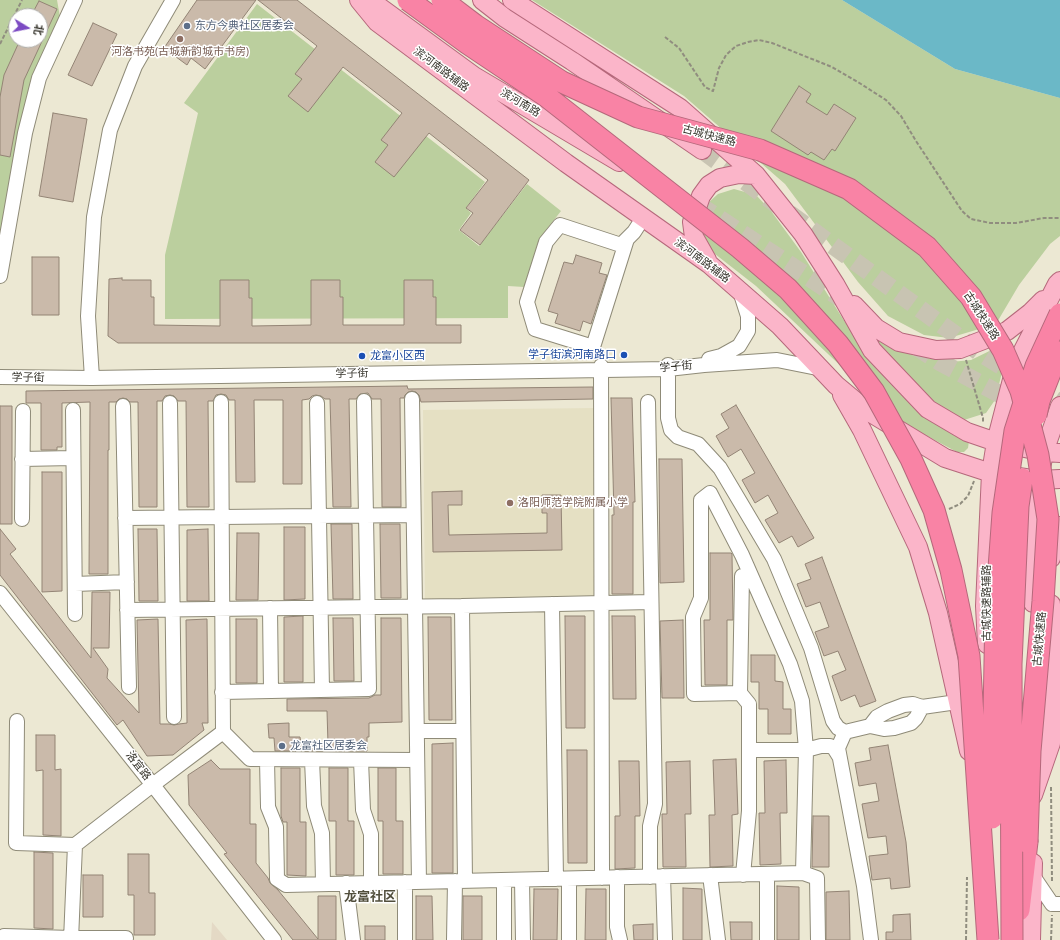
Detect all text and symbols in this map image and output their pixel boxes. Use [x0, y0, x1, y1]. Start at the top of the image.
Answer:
north arrow [8, 8, 48, 48]
place label: 东方今典社区居委会 [195, 19, 294, 33]
marker: 东方今典社区居委会 [182, 21, 192, 31]
text: 北 [31, 23, 47, 37]
marker: 河洛书苑(古城新韵城市书房) [175, 34, 185, 44]
place label: 河洛书苑(古城新韵城市书房) [111, 45, 249, 59]
street label: 滨河南路辅路 [411, 45, 471, 95]
street label: 滨河南路 [498, 86, 542, 120]
street label: 古城快速路 [681, 123, 737, 149]
street label: 滨河南路辅路 [672, 236, 732, 286]
street label: 古城快速路 [960, 289, 1002, 343]
place label: 学子街滨河南路口 [528, 348, 616, 362]
place label: 龙富小区西 [370, 349, 425, 363]
marker: 学子街滨河南路口 [619, 350, 629, 360]
marker: 龙富小区西 [357, 351, 367, 361]
street label: 学子街 [659, 359, 693, 375]
street label: 学子街 [335, 367, 369, 381]
street label: 学子街 [11, 371, 45, 385]
place label: 洛阳师范学院附属小学 [518, 496, 628, 510]
marker: 洛阳师范学院附属小学 [505, 498, 515, 508]
street label: 古城快速路辅路 [980, 565, 994, 641]
street label: 古城快速路 [1031, 611, 1049, 667]
place label: 龙富社区居委会 [290, 739, 367, 753]
marker: 龙富社区居委会 [277, 741, 287, 751]
street label: 洛宜路 [123, 749, 153, 783]
district label: 龙富社区 [344, 890, 396, 906]

